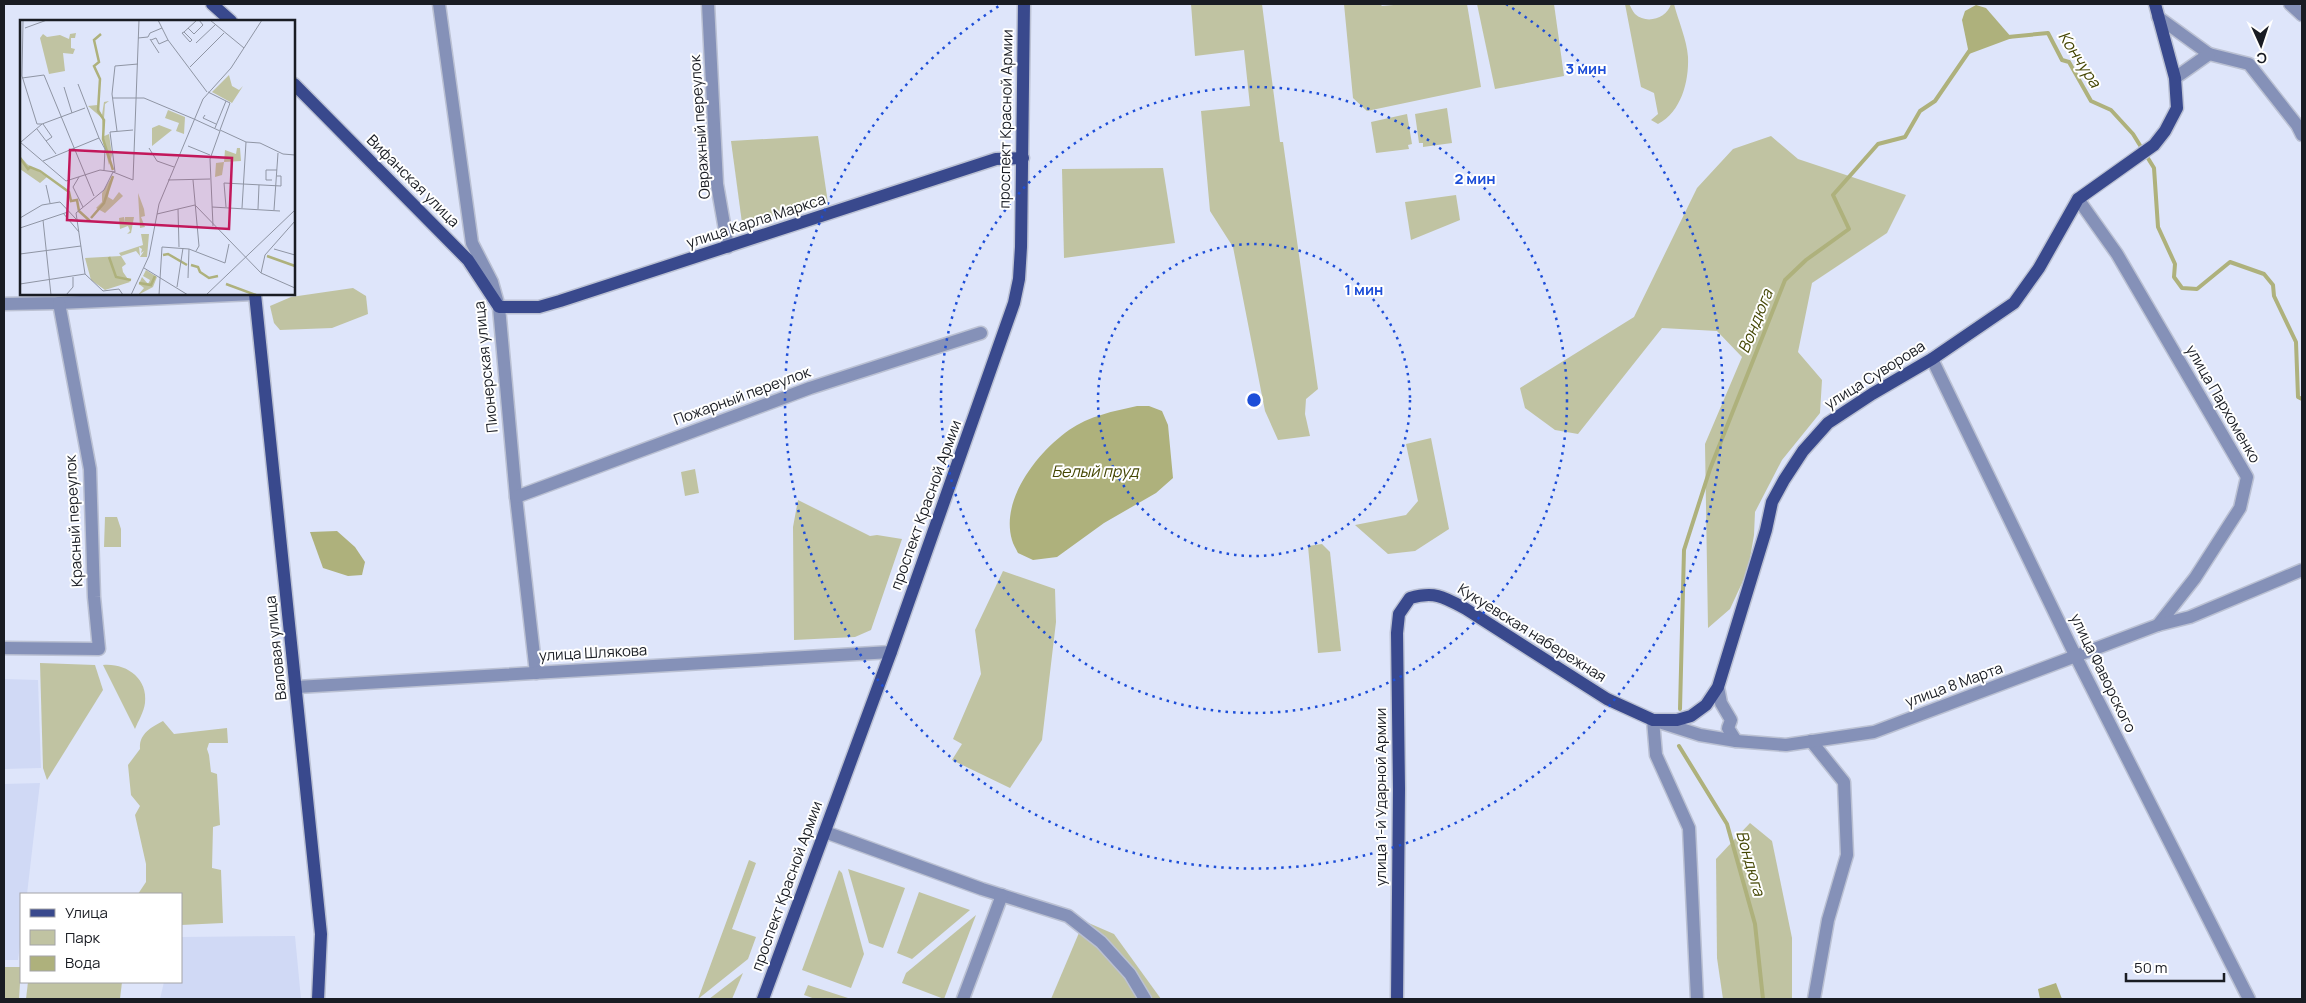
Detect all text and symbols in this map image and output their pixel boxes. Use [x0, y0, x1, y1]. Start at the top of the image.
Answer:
inset map [20, 20, 295, 295]
north arrow [2236, 20, 2286, 70]
water label: Кончура [2054, 26, 2107, 92]
street label: проспект Красной Армии [993, 29, 1018, 209]
text: С [2256, 49, 2267, 68]
street label: Овражный переулок [684, 54, 715, 200]
text: 3 мин [1565, 58, 1607, 79]
street label: Вифанская улица [362, 130, 464, 232]
text: 2 мин [1454, 168, 1496, 189]
street label: улица Карла Маркса [684, 188, 828, 253]
text: 1 мин [1345, 279, 1383, 300]
water label: Вондюга [1732, 285, 1778, 356]
street label: Пионерская улица [468, 300, 503, 434]
street label: улица Суворова [1820, 335, 1929, 414]
street label: улица Пархоменко [2181, 341, 2266, 467]
street label: Пожарный переулок [670, 361, 814, 430]
centre of rings [1245, 391, 1263, 409]
street label: проспект Красной Армии [885, 417, 966, 593]
street label: Красный переулок [60, 454, 87, 588]
water label: Белый пруд [1051, 460, 1140, 482]
street label: Кукуевская набережная [1454, 578, 1611, 687]
street label: Валовая улица [260, 595, 291, 701]
street label: улица Фаворского [2065, 610, 2142, 736]
street label: улица Шлякова [538, 639, 648, 666]
street label: улица 8 Марта [1902, 657, 2006, 712]
street label: улица 1-й Ударной Армии [1370, 708, 1391, 886]
street label: проспект Красной Армии [746, 798, 827, 974]
water label: Вондюга [1731, 828, 1771, 899]
legend [20, 893, 182, 983]
text: Улица [65, 902, 108, 923]
text: Парк [65, 927, 101, 948]
scale bar [2126, 950, 2224, 982]
text: Вода [65, 952, 100, 973]
text: 50 m [2134, 957, 2168, 978]

